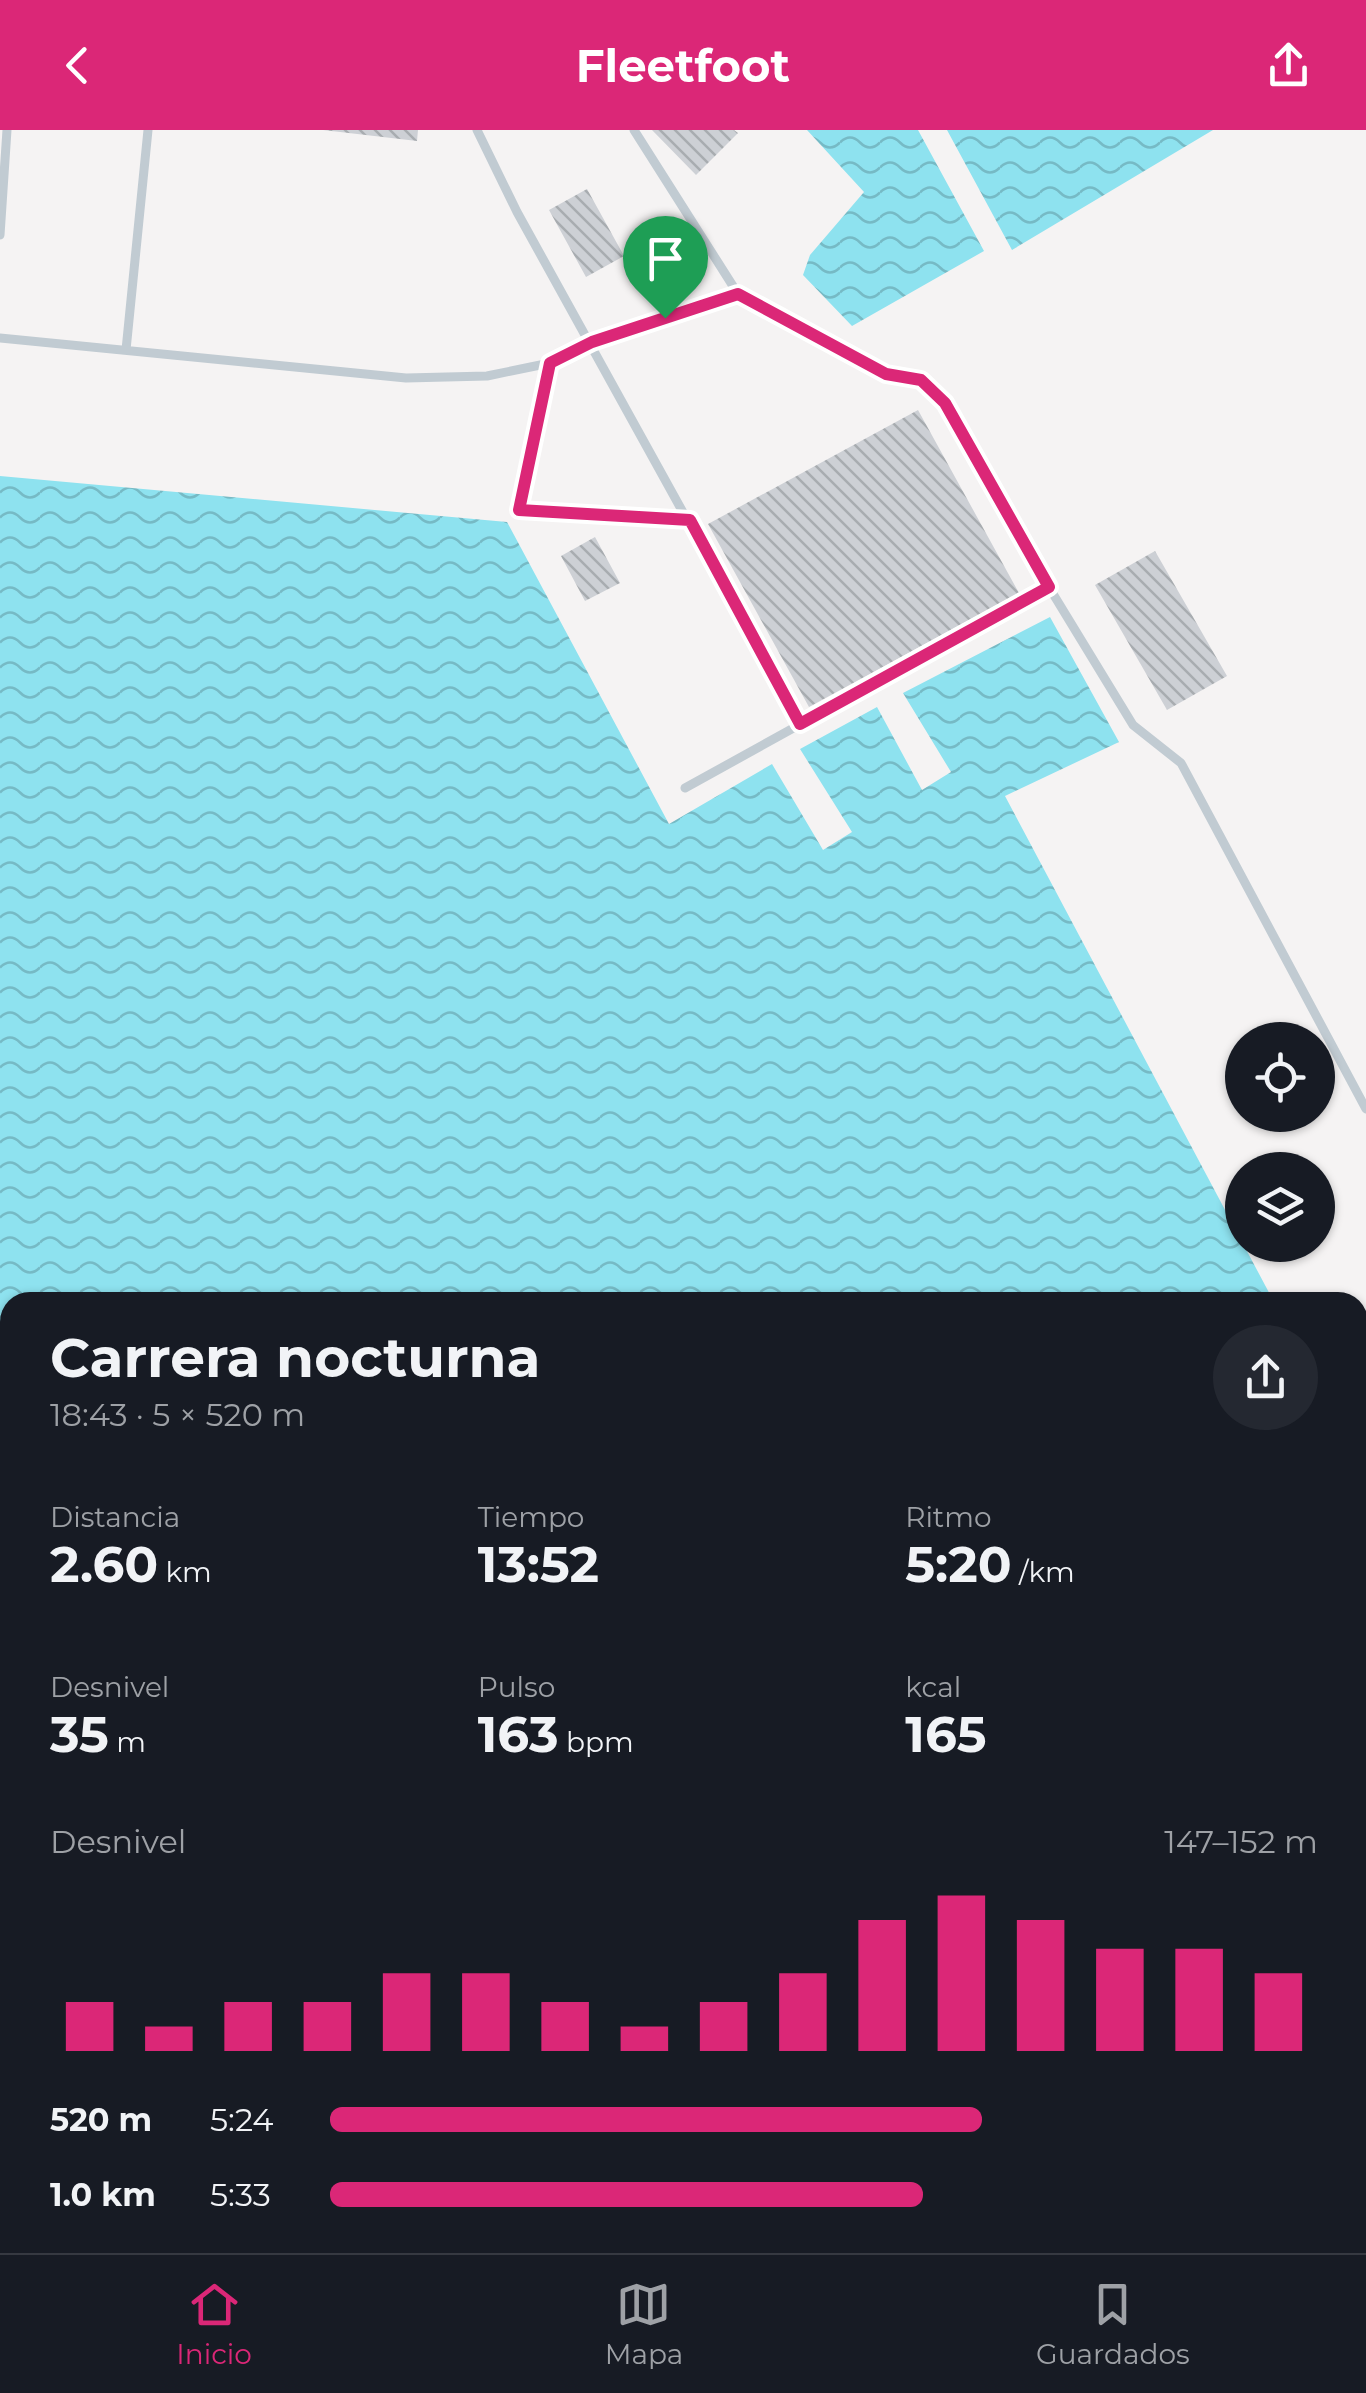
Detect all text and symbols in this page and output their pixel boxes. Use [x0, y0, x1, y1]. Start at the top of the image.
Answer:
icon: back [50, 38, 105, 93]
text: Fleetfoot [576, 38, 790, 93]
icon: share [1261, 38, 1316, 93]
pin [623, 216, 708, 319]
icon: arrive [638, 231, 693, 286]
map controls [1225, 1022, 1335, 1262]
button: locate [1225, 1022, 1335, 1132]
button: layers [1225, 1152, 1335, 1262]
text: Carrera nocturna [50, 1324, 540, 1391]
button: share [1213, 1325, 1318, 1430]
text: 18:43 · 5 × 520 m [50, 1395, 305, 1434]
text: Distancia [50, 1500, 180, 1534]
text: Tiempo [478, 1500, 584, 1534]
text: Ritmo [905, 1500, 992, 1534]
text: 2.60 [50, 1534, 158, 1595]
text: 13:52 [478, 1534, 599, 1595]
text: 5:20 [905, 1534, 1012, 1595]
text: km [158, 1555, 212, 1589]
text: /km [1012, 1555, 1075, 1589]
text: Desnivel [50, 1670, 169, 1704]
text: Pulso [478, 1670, 555, 1704]
text: kcal [905, 1670, 961, 1704]
text: 35 [50, 1704, 109, 1765]
text: 163 [478, 1704, 559, 1765]
text: 165 [905, 1704, 987, 1765]
text: m [109, 1725, 146, 1759]
text: bpm [559, 1725, 634, 1759]
text: Desnivel [50, 1822, 186, 1861]
text: 147–152 m [1164, 1822, 1318, 1861]
text: 520 m [50, 2100, 152, 2139]
text: 5:24 [210, 2100, 274, 2139]
text: 1.0 km [50, 2175, 156, 2214]
text: 5:33 [210, 2175, 271, 2214]
tab: Inicio [176, 2277, 252, 2371]
tab: Mapa [605, 2277, 683, 2371]
tab: Guardados [1036, 2277, 1190, 2371]

